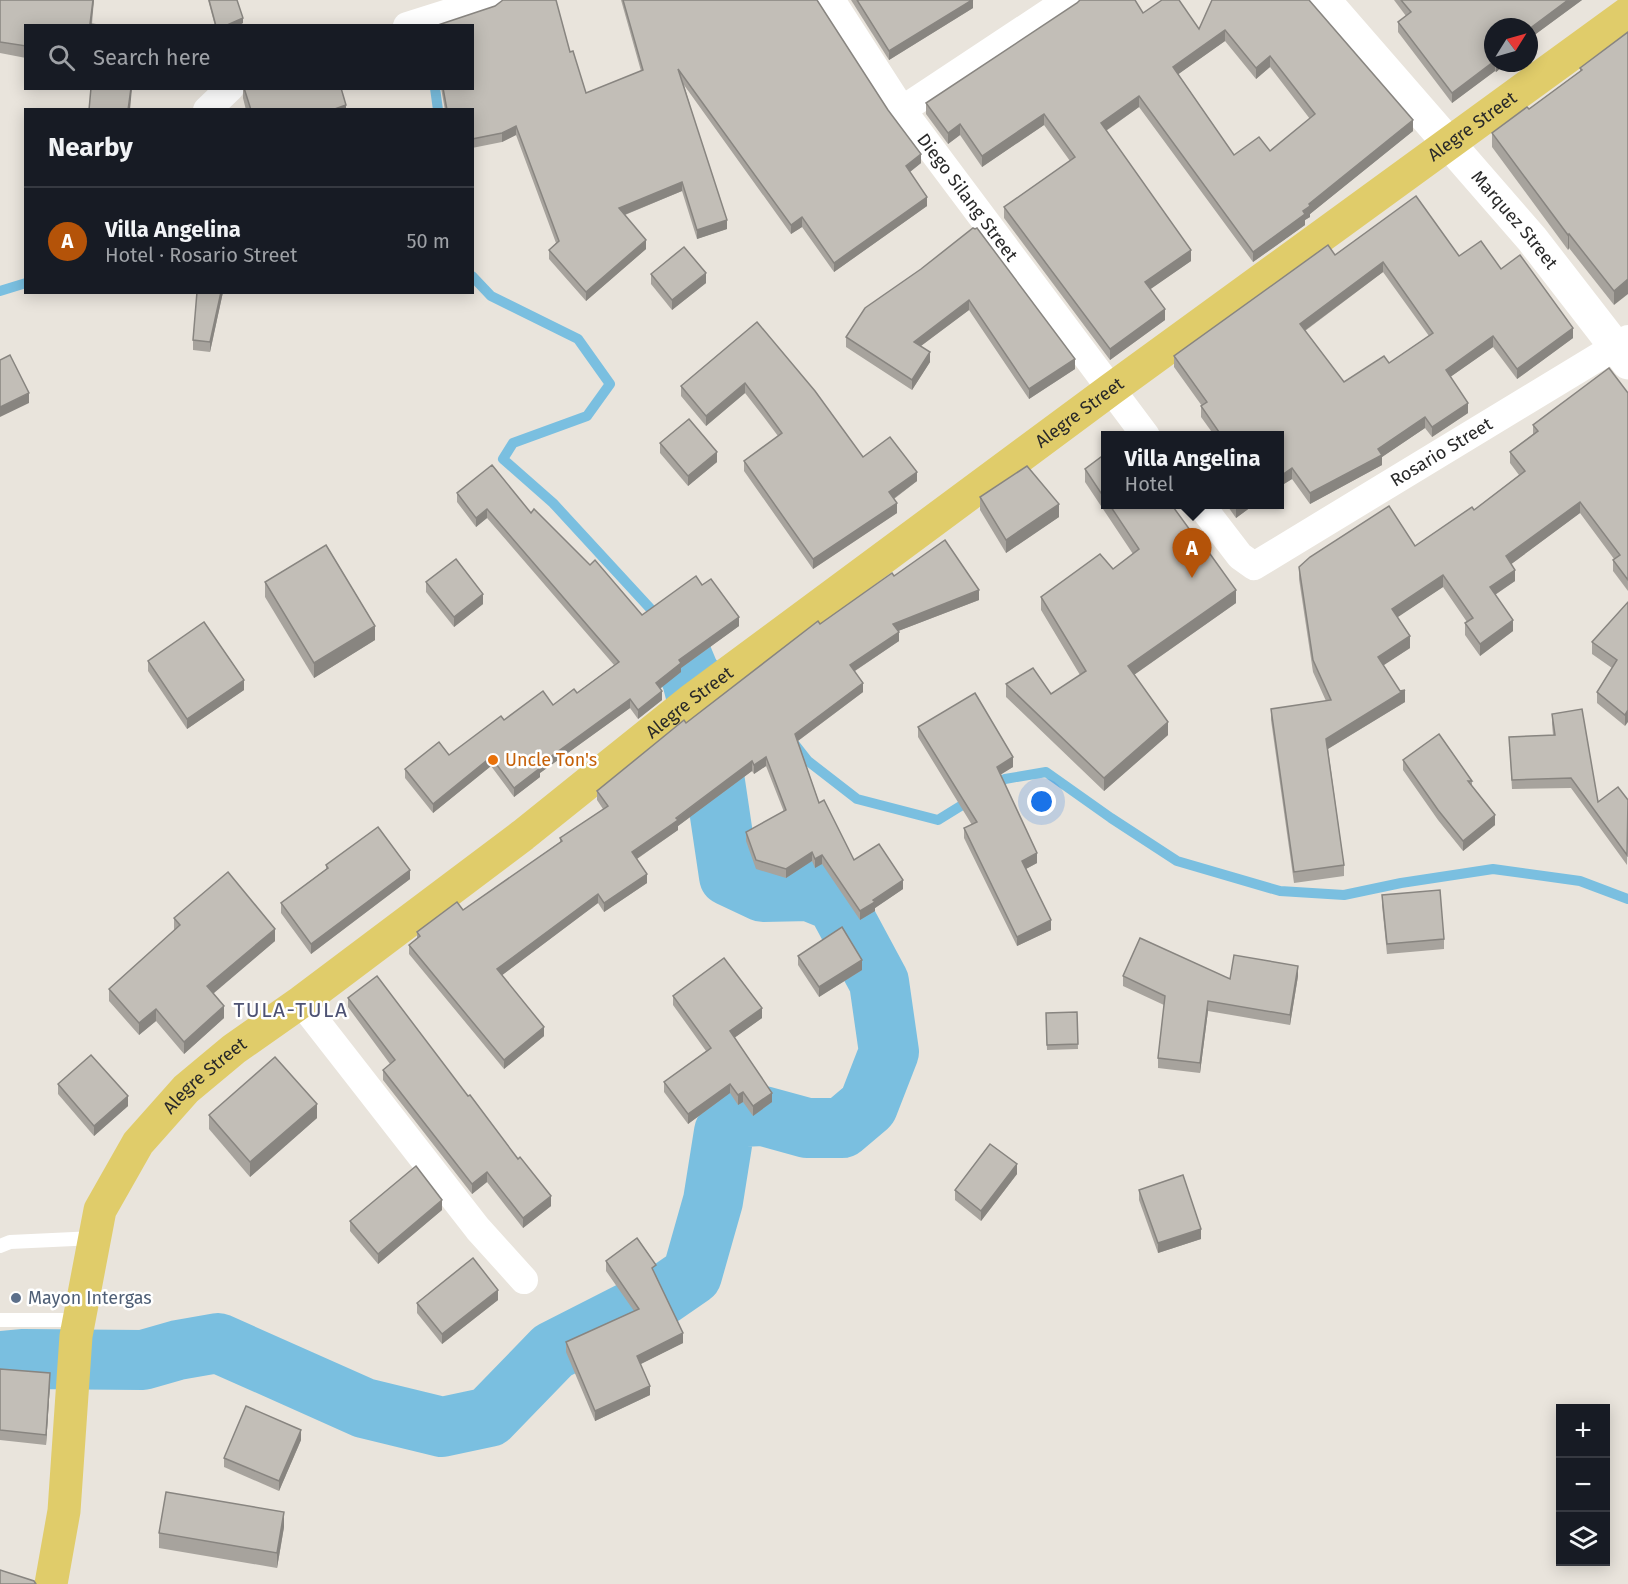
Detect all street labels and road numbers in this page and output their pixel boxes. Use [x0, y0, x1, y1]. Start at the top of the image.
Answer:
street label: Alegre Street [1424, 86, 1521, 166]
street label: Diego Silang Street [912, 129, 1023, 266]
street label: Marquez Street [1466, 166, 1563, 274]
street label: Alegre Street [1031, 372, 1128, 453]
street label: Rosario Street [1386, 413, 1497, 492]
street label: Alegre Street [641, 662, 738, 743]
street label: Alegre Street [158, 1032, 251, 1118]

